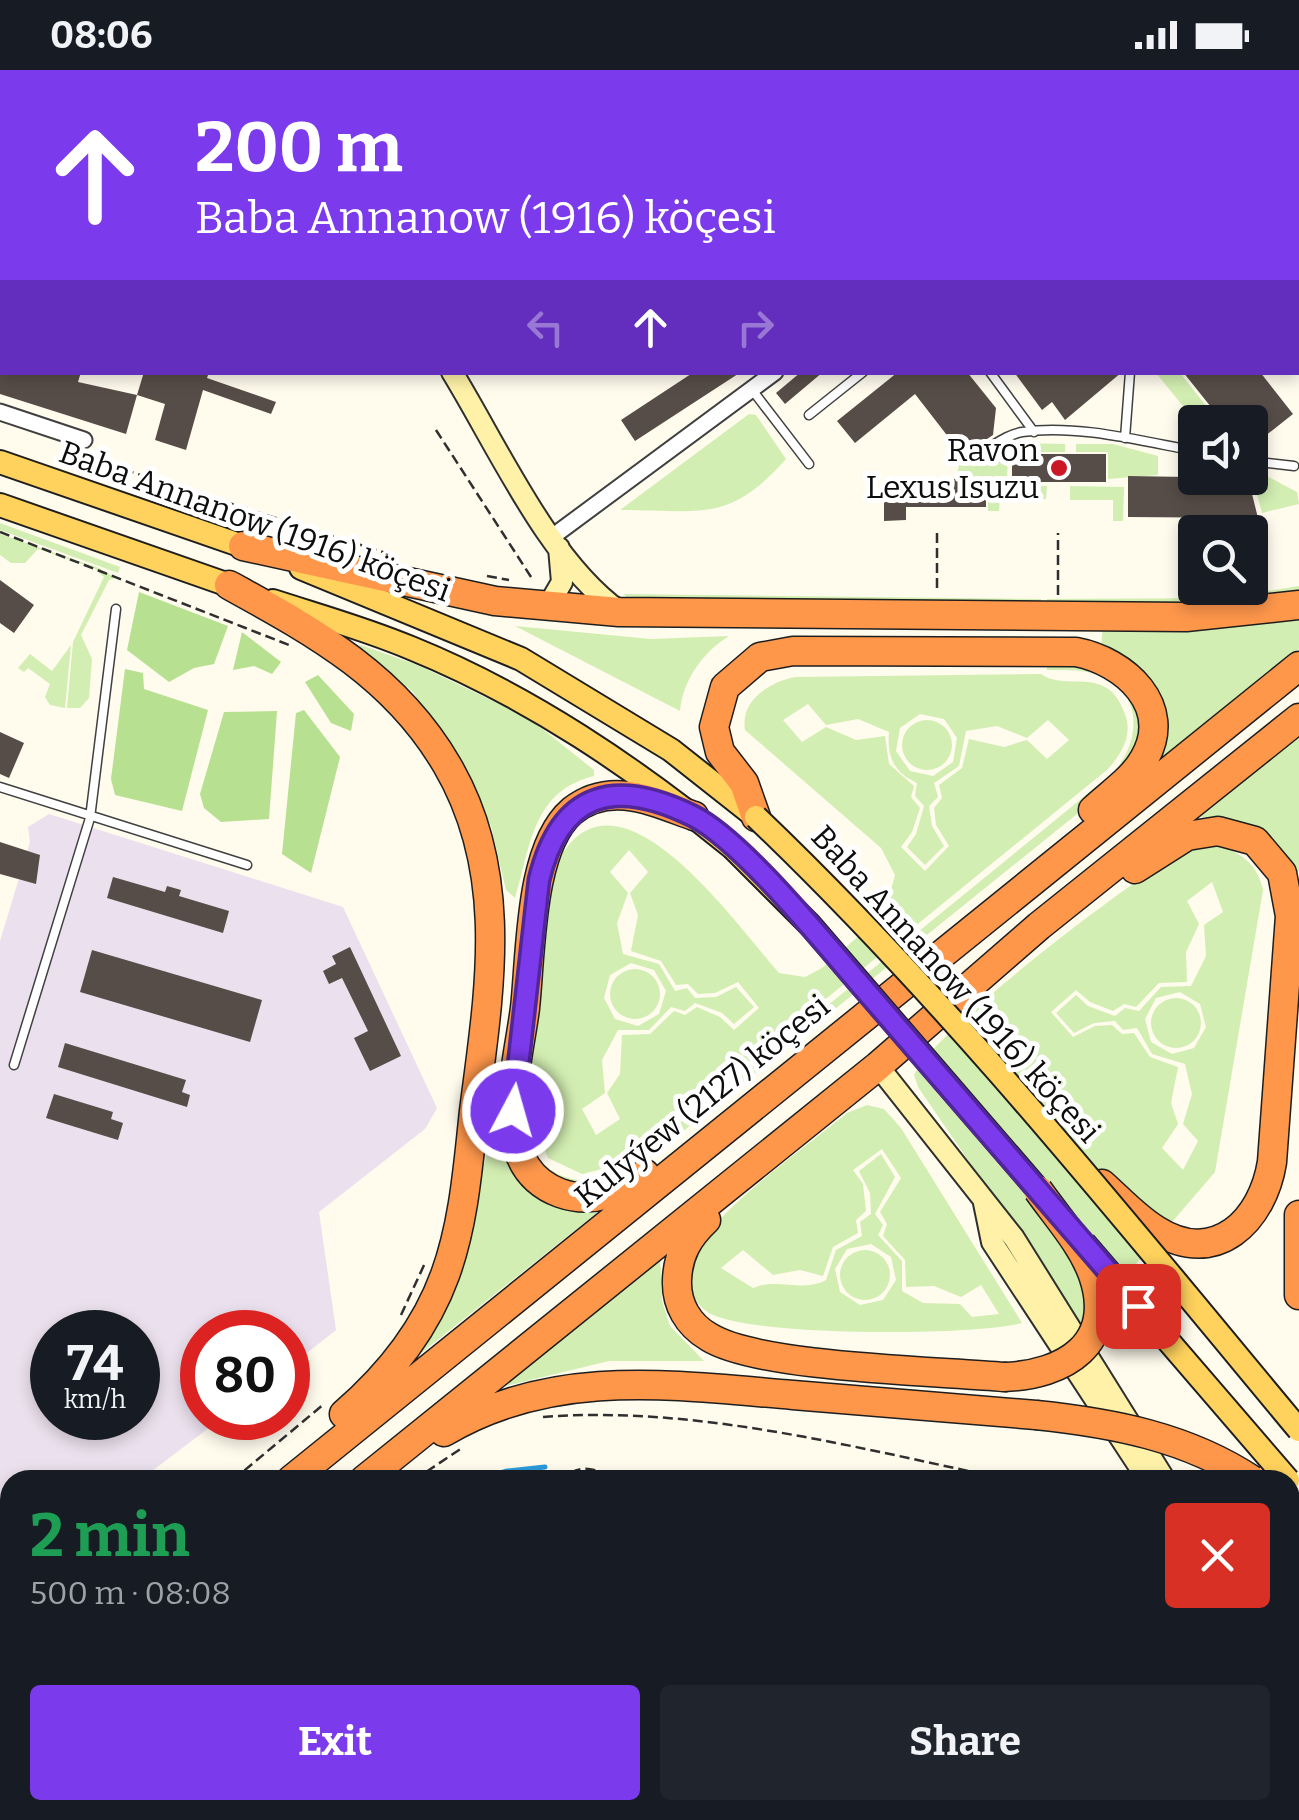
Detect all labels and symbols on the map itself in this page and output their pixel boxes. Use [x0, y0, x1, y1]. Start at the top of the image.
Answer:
place label: Ravon Lexus Isuzu [866, 431, 1039, 506]
street label: Baba Annanow (1916) köçesi [54, 432, 456, 610]
marker: Ravon Lexus Isuzu [1048, 457, 1070, 479]
street label: Baba Annanow (1916) köçesi [804, 818, 1108, 1150]
street label: Kulyýew (2127) köçesi [567, 987, 837, 1215]
position arrow [461, 1059, 565, 1163]
pin [1096, 1264, 1181, 1349]
speed limit sign: 80 [180, 1310, 310, 1440]

